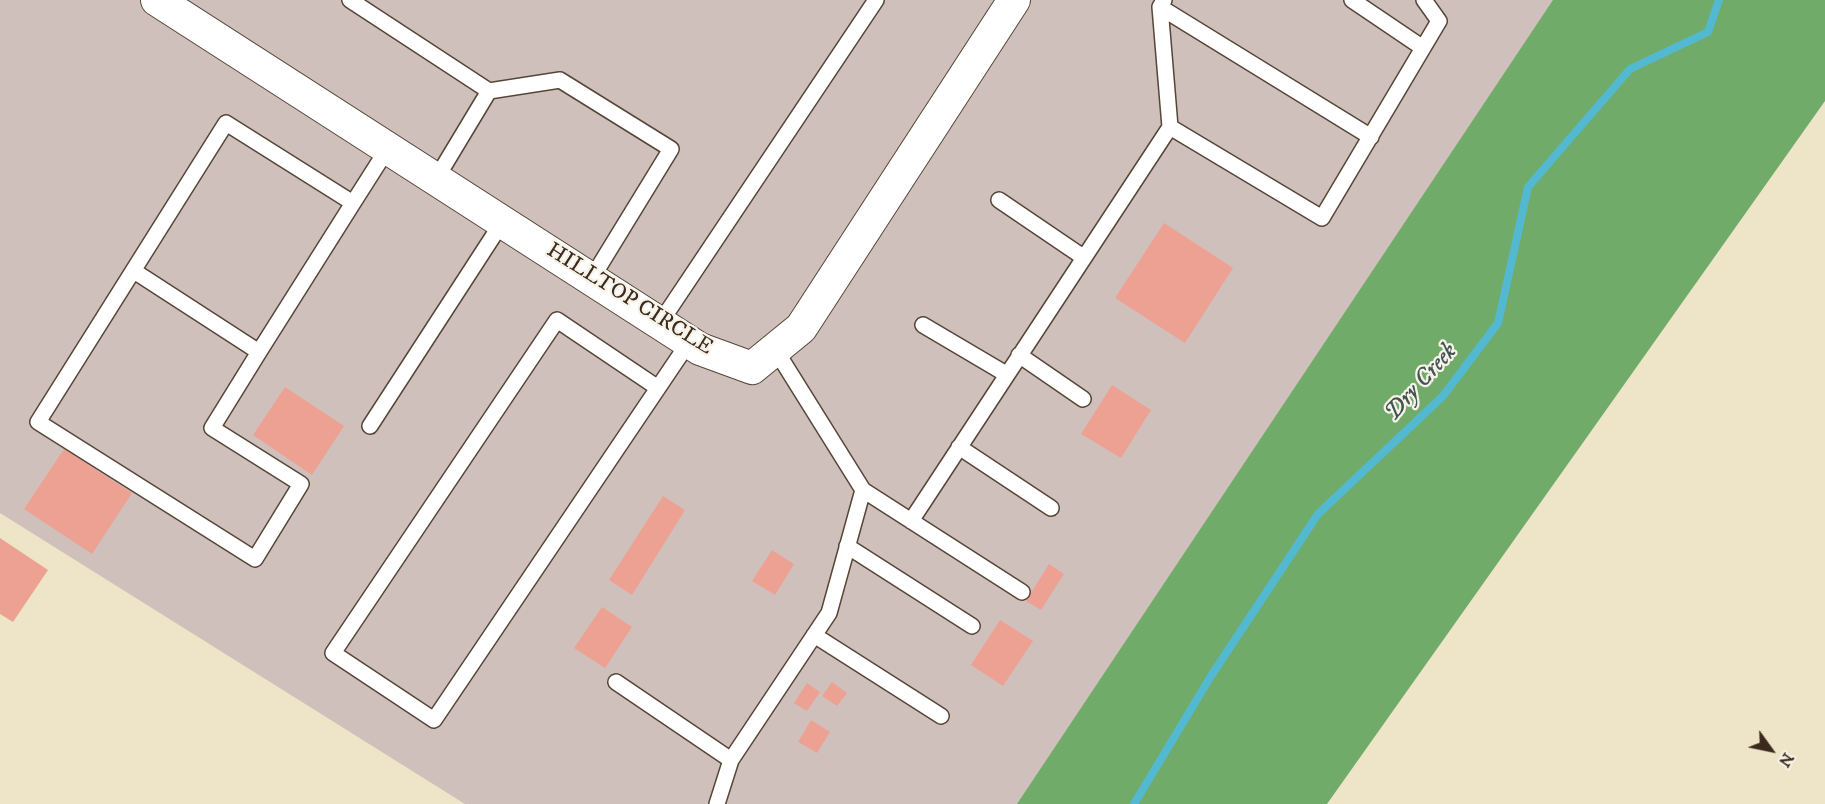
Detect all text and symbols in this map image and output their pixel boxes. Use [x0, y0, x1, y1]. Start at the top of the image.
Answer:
street label: HILLTOP CIRCLE [541, 238, 717, 362]
water label: Dry Creek [1380, 338, 1464, 428]
north arrow [1741, 720, 1801, 780]
text: N [1774, 749, 1798, 771]

